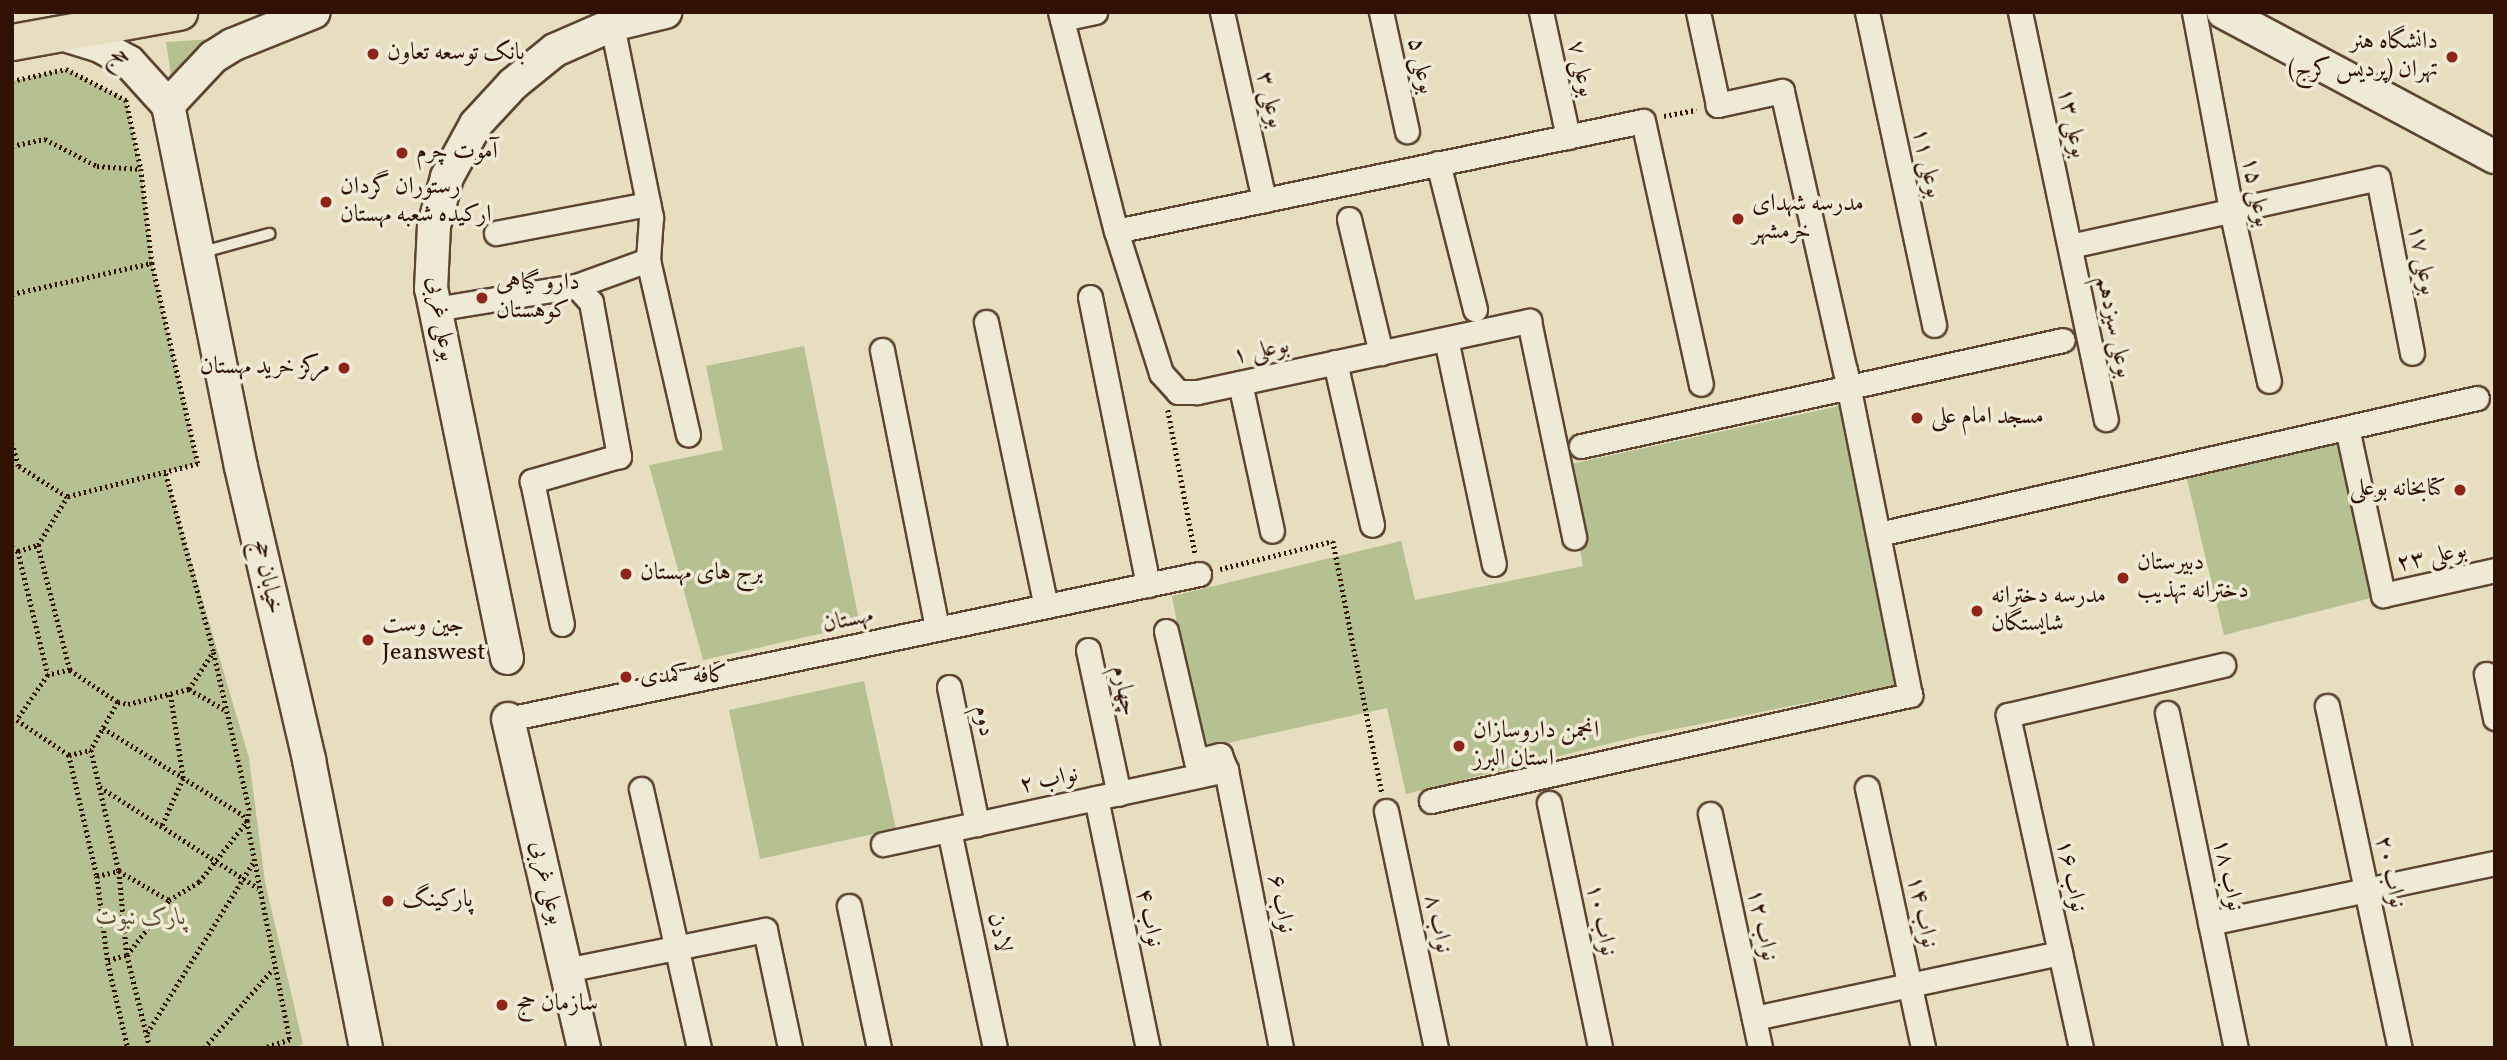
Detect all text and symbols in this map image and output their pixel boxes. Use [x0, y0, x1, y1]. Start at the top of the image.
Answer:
place label: دانشگاه هنر تهران (پردیس کرج) [2288, 29, 2438, 85]
street label: بوعلی ۵ [1400, 35, 1440, 97]
street label: بوعلی ۷ [1560, 38, 1600, 100]
place label: بانک توسعه تعاون [387, 40, 525, 68]
street label: حج [103, 41, 135, 77]
marker: بانک توسعه تعاون [365, 46, 381, 62]
marker: دانشگاه هنر تهران (پردیس کرج) [2444, 49, 2460, 65]
street label: بوعلی ۳ [1249, 69, 1289, 131]
street label: بوعلی ۱۳ [2050, 85, 2092, 161]
street label: بوعلی ۱۱ [1905, 125, 1947, 201]
place label: آموت چرم [416, 139, 498, 167]
marker: آموت چرم [394, 145, 410, 161]
street label: بوعلی ۱۵ [2234, 154, 2276, 230]
place label: رستوران گردان ارکیده شعبه مهستان [340, 174, 491, 230]
place label: مدرسه شهدای خرمشهر [1752, 191, 1864, 247]
marker: رستوران گردان ارکیده شعبه مهستان [318, 194, 334, 210]
marker: مدرسه شهدای خرمشهر [1730, 211, 1746, 227]
street label: بوعلی ۱۷ [2400, 222, 2442, 298]
place label: دارو گیاهی کوهستان [496, 270, 580, 326]
street label: بوعلی سیزدهم [2088, 273, 2138, 381]
street label: بوعلی غربی [419, 275, 461, 363]
marker: دارو گیاهی کوهستان [474, 290, 490, 306]
street label: بوعلی ۱ [1230, 332, 1292, 372]
place label: مرکز خرید مهستان [200, 354, 330, 382]
marker: مرکز خرید مهستان [336, 360, 352, 376]
place label: مسجد امام علی [1931, 404, 2044, 432]
marker: مسجد امام علی [1909, 410, 1925, 426]
place label: کتابخانه بوعلی [2349, 476, 2446, 504]
marker: کتابخانه بوعلی [2452, 482, 2468, 498]
street label: خیابان حج [243, 537, 289, 617]
street label: بوعلی ۲۳ [2394, 537, 2470, 579]
place label: دبیرستان دخترانه تهذیب [2137, 550, 2249, 606]
place label: برج های مهستان [640, 560, 763, 588]
marker: برج های مهستان [618, 566, 634, 582]
marker: دبیرستان دخترانه تهذیب [2115, 570, 2131, 586]
place label: مدرسه دخترانه شایستگان [1991, 583, 2106, 639]
street label: مهستان [820, 602, 876, 640]
marker: مدرسه دخترانه شایستگان [1969, 603, 1985, 619]
place label: جین وست Jeanswest [382, 612, 486, 668]
marker: جین وست Jeanswest [360, 632, 376, 648]
place label: کافه کمدی [640, 663, 727, 691]
street label: چهارم [1104, 663, 1142, 719]
marker: کافه کمدی [618, 669, 634, 685]
street label: دوم [966, 703, 1000, 739]
place label: انجمن داروسازان استان البرز [1473, 718, 1599, 774]
marker: انجمن داروسازان استان البرز [1451, 738, 1467, 754]
street label: نواب ۲ [1017, 761, 1081, 801]
street label: نواب ۲۰ [2367, 833, 2411, 911]
street label: نواب ۱۸ [2205, 836, 2249, 914]
street label: نواب ۱۶ [2048, 837, 2092, 915]
street label: بوعلی غربی [522, 838, 570, 928]
street label: نواب ۶ [1260, 872, 1300, 936]
street label: نواب ۱۴ [1899, 873, 1943, 951]
street label: نواب ۱۰ [1578, 881, 1622, 959]
street label: نواب ۴ [1128, 886, 1168, 950]
street label: نواب ۱۲ [1739, 886, 1783, 964]
place label: پارکینگ [402, 887, 473, 915]
street label: نواب ۸ [1417, 892, 1457, 956]
marker: پارکینگ [380, 893, 396, 909]
park label: پارک نبوت [96, 905, 186, 933]
street label: لادن [980, 910, 1016, 956]
place label: سازمان حج [516, 991, 598, 1019]
marker: سازمان حج [494, 997, 510, 1013]

